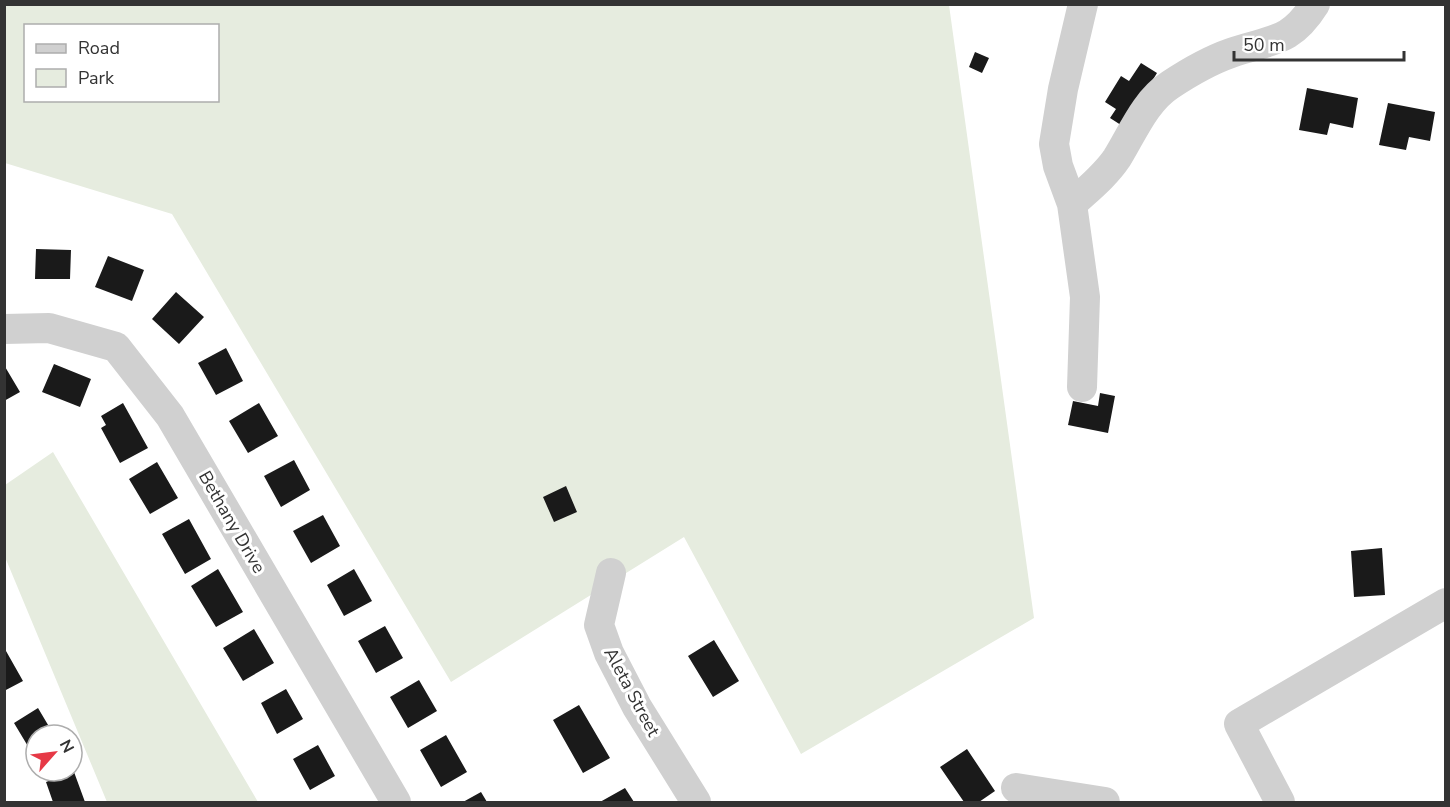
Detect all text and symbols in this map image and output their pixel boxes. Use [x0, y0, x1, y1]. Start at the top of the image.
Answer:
legend [24, 24, 219, 102]
scale bar [1234, 24, 1404, 62]
text: 50 m [1243, 33, 1285, 57]
text: Road [78, 36, 120, 60]
text: Park [78, 66, 115, 90]
street label: Bethany Drive [193, 466, 271, 578]
street label: Aleta Street [599, 643, 666, 741]
north arrow [24, 723, 84, 783]
text: N [54, 736, 79, 757]

